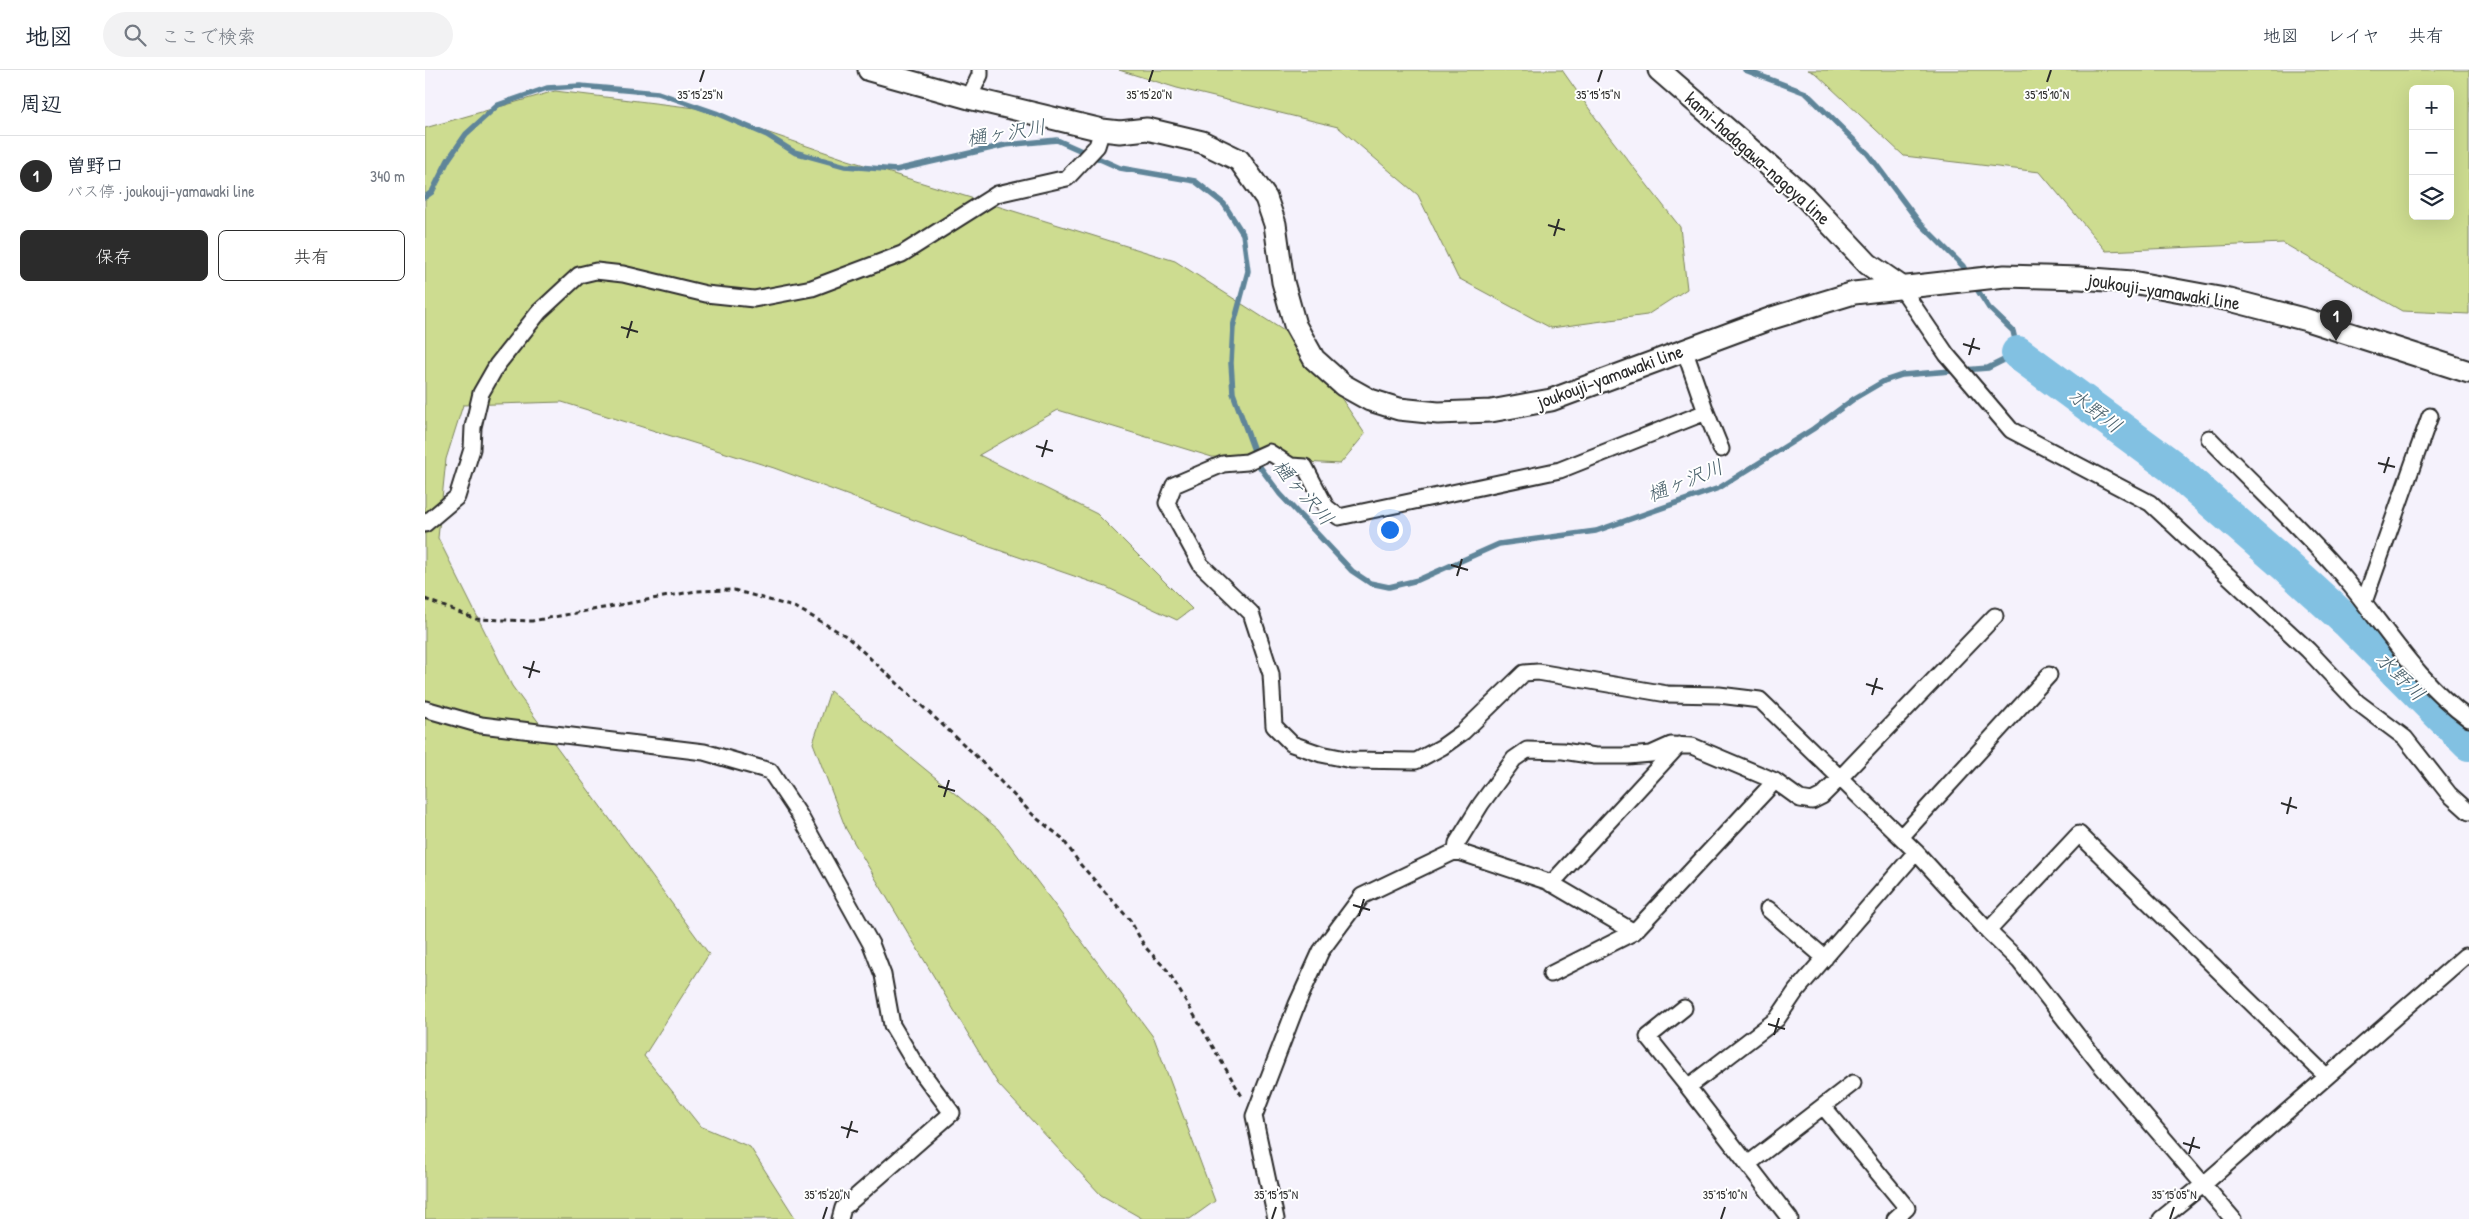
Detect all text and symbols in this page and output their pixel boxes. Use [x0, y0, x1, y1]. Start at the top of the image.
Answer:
search box [103, 12, 453, 57]
text: 地図 [25, 20, 73, 52]
icon: search [121, 21, 149, 49]
text: ここで検索 [161, 23, 256, 49]
text: 地図 [2263, 23, 2299, 48]
text: レイヤ [2327, 23, 2380, 48]
text: 共有 [2408, 23, 2444, 48]
map controls [2409, 85, 2454, 220]
button: + [2409, 85, 2454, 130]
text: 35°15'25"N [677, 86, 723, 103]
text: 35°15'20"N [1126, 86, 1172, 103]
text: 35°15'15"N [1576, 86, 1620, 103]
street label: kami-hadagawa-nagoya line [1680, 86, 1837, 231]
text: 35°15'10"N [2025, 86, 2069, 103]
text: 周辺 [20, 89, 62, 118]
water label: 樋ヶ沢川 [964, 112, 1048, 152]
button: − [2409, 130, 2454, 175]
text: 曽野口 [67, 152, 124, 178]
text: 1 [33, 165, 39, 187]
text: 340 m [370, 165, 405, 187]
button: layers [2409, 175, 2454, 220]
text: バス停 · joukouji-yamawaki line [67, 180, 255, 202]
button: 保存 [20, 230, 208, 281]
button: 共有 [218, 230, 405, 281]
street label: joukouji-yamawaki line [2084, 266, 2242, 316]
pin: 1 [2320, 300, 2352, 341]
street label: joukouji-yamawaki line [1532, 337, 1687, 415]
water label: 水野川 [2064, 381, 2128, 439]
water label: 樋ヶ沢川 [1643, 452, 1727, 508]
water label: 樋ヶ沢川 [1268, 453, 1340, 531]
your location [1377, 517, 1403, 543]
water label: 水野川 [2370, 645, 2432, 707]
text: 35°15'20"N [804, 1186, 850, 1203]
text: 35°15'15"N [1254, 1186, 1298, 1203]
text: 35°15'10"N [1703, 1186, 1747, 1203]
text: 35°15'05"N [2151, 1186, 2197, 1203]

